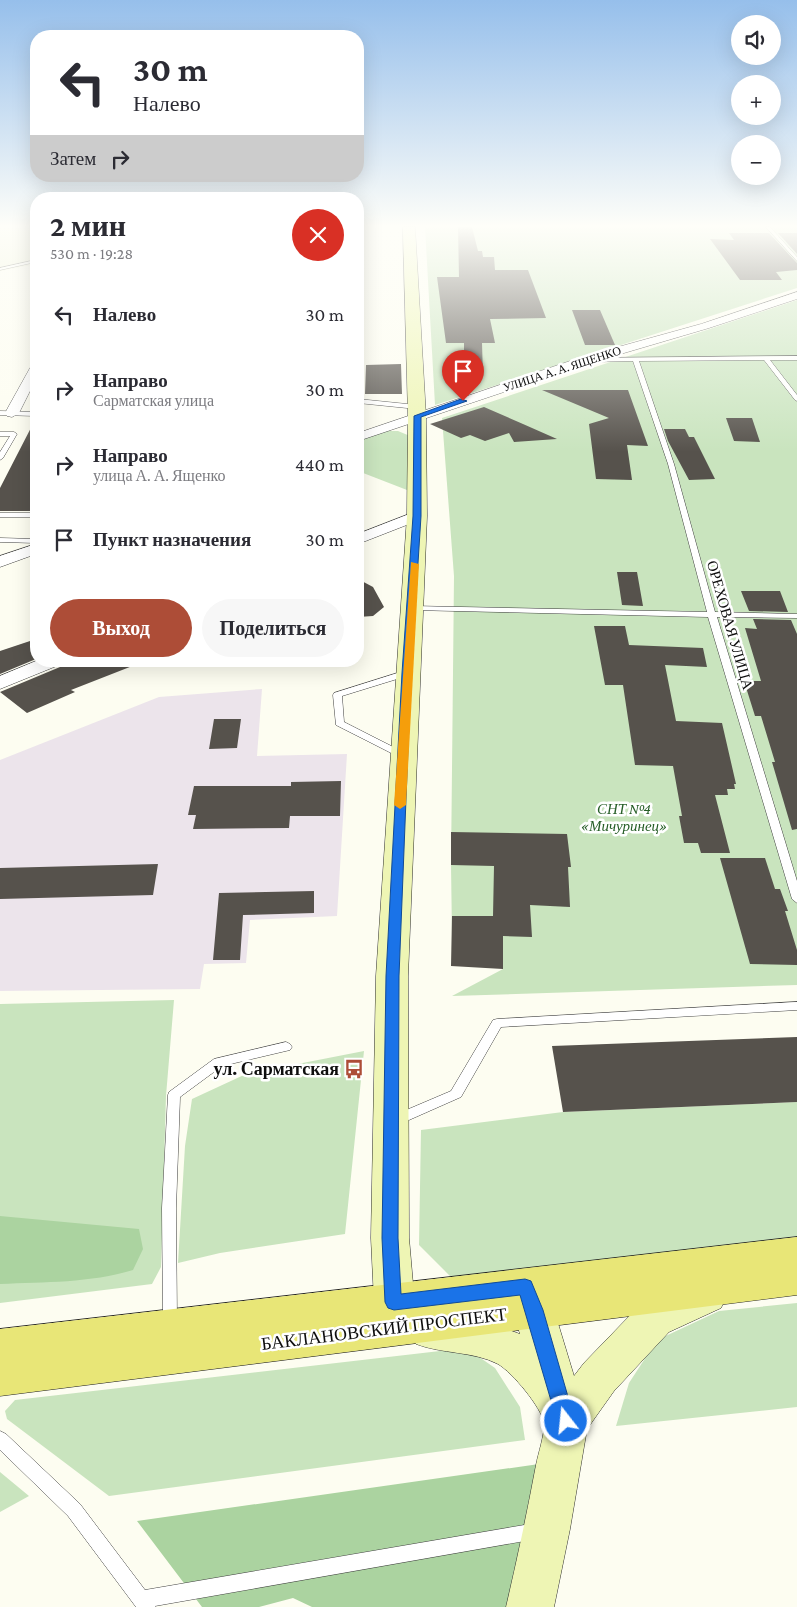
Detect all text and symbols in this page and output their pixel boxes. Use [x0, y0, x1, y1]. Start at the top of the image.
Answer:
map controls [731, 15, 781, 185]
button: sound [731, 15, 781, 65]
icon: left [50, 50, 115, 115]
text: 30 m [133, 50, 208, 89]
button: + [731, 75, 781, 125]
text: Налево [133, 91, 201, 116]
button: − [731, 135, 781, 185]
icon: right [106, 145, 134, 173]
text: Затем [50, 148, 96, 169]
text: 2 мин [50, 209, 126, 242]
button: close [292, 209, 344, 261]
text: 530 m · 19:28 [50, 245, 133, 262]
icon: left [50, 301, 78, 329]
text: Налево [93, 304, 156, 325]
text: 30 m [305, 304, 344, 325]
street label: УЛИЦА А. А. ЯЩЕНКО [501, 343, 623, 395]
pin [442, 350, 484, 401]
icon: arrive [449, 357, 477, 385]
text: Направо [93, 370, 168, 391]
icon: right [50, 376, 78, 404]
text: 30 m [305, 379, 344, 400]
text: Сарматская улица [93, 392, 214, 409]
text: Направо [93, 445, 168, 466]
icon: right [50, 451, 78, 479]
text: 440 m [295, 454, 344, 475]
text: улица А. А. Ященко [93, 467, 226, 484]
icon: arrive [50, 526, 78, 554]
text: Пункт назначения [93, 529, 251, 550]
text: 30 m [305, 529, 344, 550]
street label: ОРЕХОВАЯ УЛИЦА [704, 559, 756, 692]
button: Выход [50, 599, 192, 657]
button: Поделиться [202, 599, 344, 657]
park label: СНТ №4 «Мичуринец» [581, 801, 667, 834]
bus stop icon: ул. Сарматская [343, 1058, 365, 1080]
place label: ул. Сарматская [214, 1059, 339, 1079]
street label: БАКЛАНОВСКИЙ ПРОСПЕКТ [260, 1304, 508, 1354]
position arrow [539, 1394, 591, 1446]

